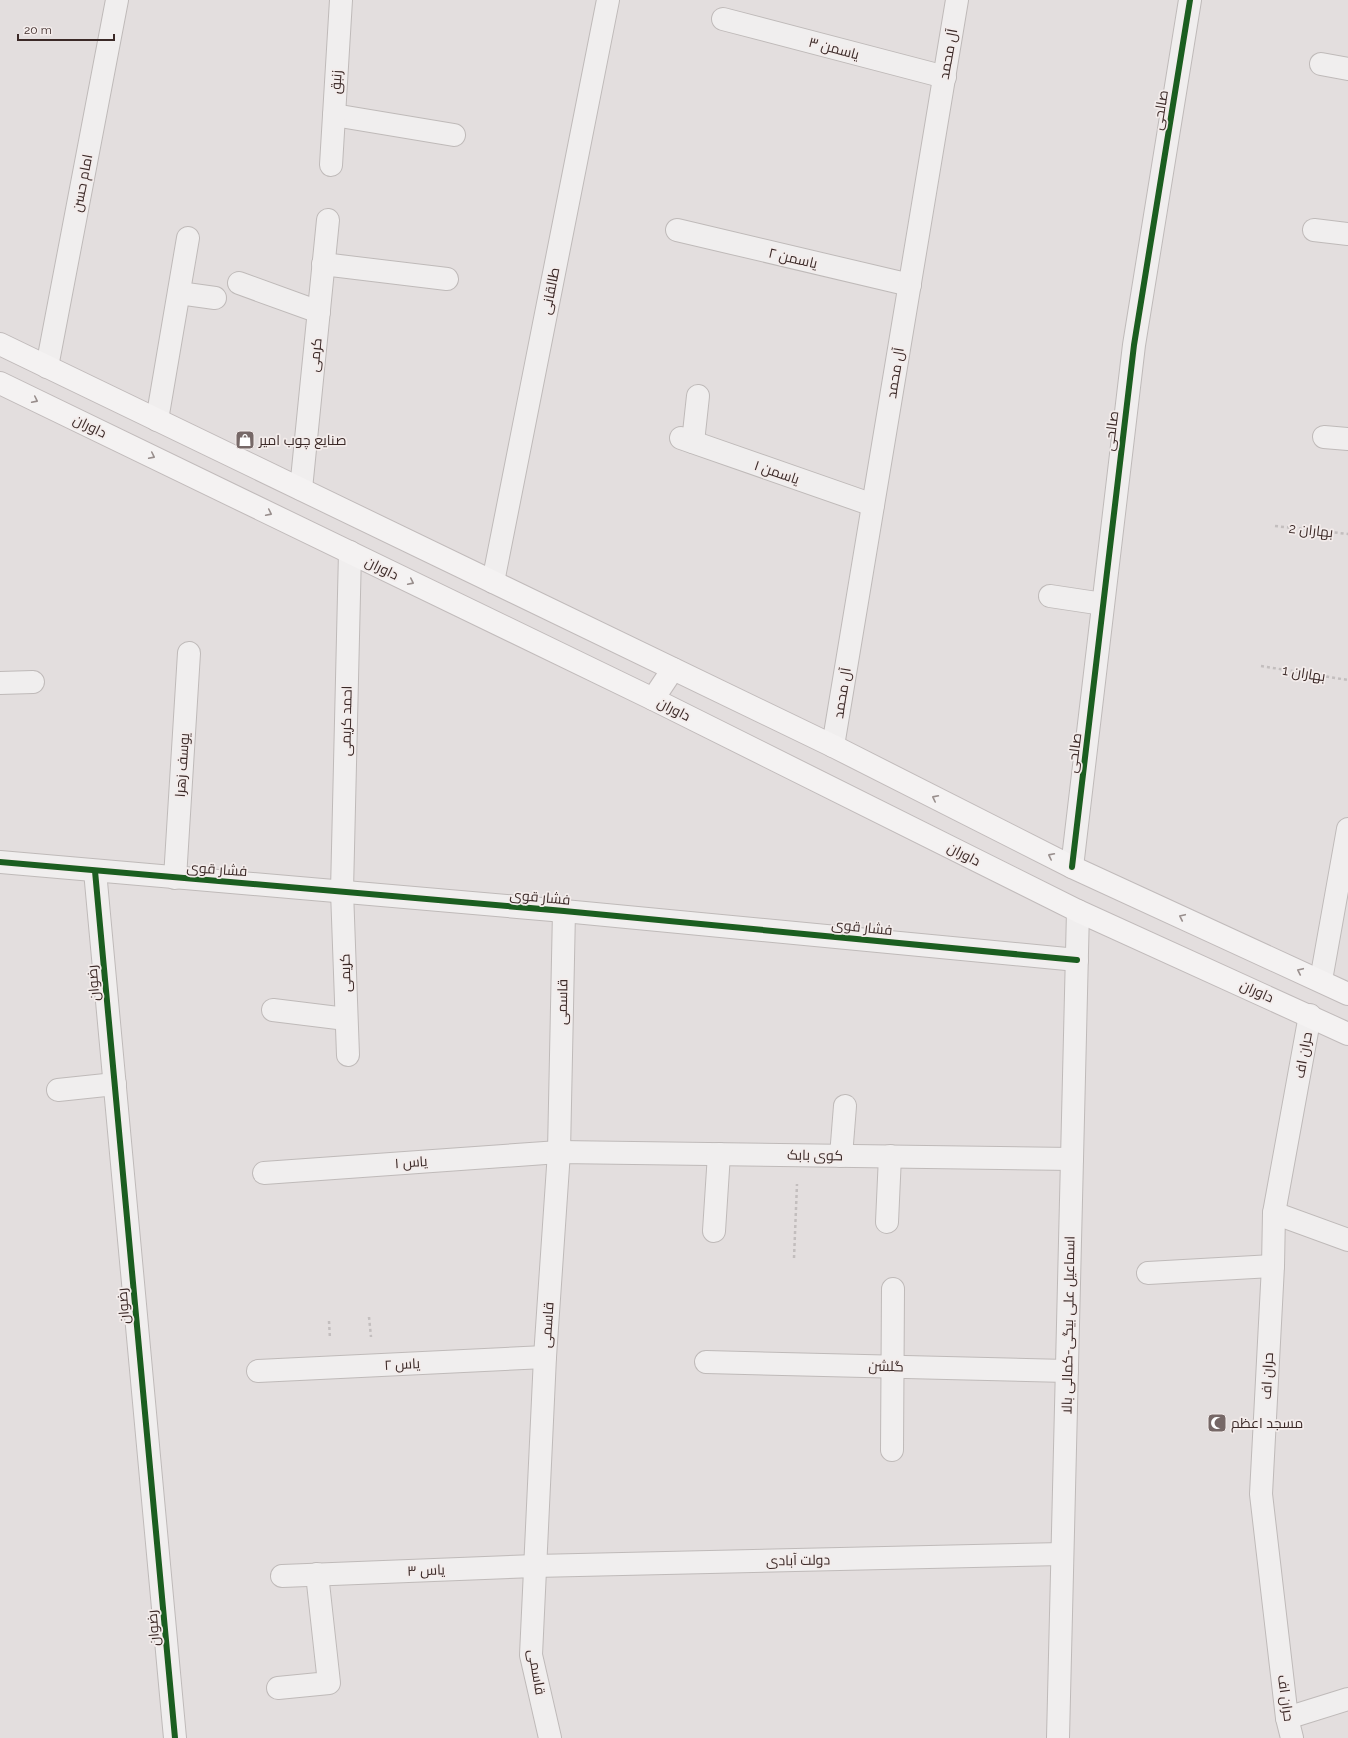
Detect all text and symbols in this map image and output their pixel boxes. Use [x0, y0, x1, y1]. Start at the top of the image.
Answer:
scale bar [18, 16, 114, 42]
text: 20 m [24, 23, 52, 37]
street label: آل محمد [936, 27, 961, 81]
street label: یاسمن ۳ [807, 34, 861, 62]
street label: زنبق [327, 70, 346, 94]
street label: صالحی [1149, 89, 1171, 131]
street label: امام حسن [69, 153, 97, 214]
street label: یاسمن ۲ [767, 245, 819, 271]
street label: طالقانی [538, 266, 562, 316]
street label: کرمی [305, 337, 325, 373]
street label: آل محمد [883, 346, 908, 400]
one-way arrow [31, 395, 38, 403]
street label: صالحی [1101, 410, 1121, 452]
street label: داوران [71, 411, 109, 441]
shop icon: صنایع چوب امیر [234, 429, 256, 451]
place label: صنایع چوب امیر [258, 432, 346, 450]
one-way arrow [148, 451, 155, 459]
street label: یاسمن ۱ [752, 457, 802, 487]
one-way arrow [265, 508, 272, 516]
street label: بهاران 2 [1288, 520, 1334, 540]
street label: داوران [363, 553, 401, 583]
one-way arrow [407, 577, 415, 585]
street label: بهاران 1 [1281, 662, 1327, 684]
street label: آل محمد [830, 666, 855, 720]
street label: احمد کریمی [337, 686, 355, 756]
street label: داوران [655, 694, 693, 724]
street label: یوسف زهرا [172, 732, 192, 798]
street label: صالحی [1064, 732, 1084, 774]
one-way arrow [932, 795, 939, 803]
street label: داوران [945, 839, 983, 869]
one-way arrow [1048, 853, 1056, 861]
street label: فشار قوی [186, 859, 248, 879]
street label: فشار قوی [509, 886, 571, 908]
one-way arrow [1179, 914, 1186, 922]
street label: فشار قوی [831, 916, 893, 938]
street label: کریمی [336, 953, 354, 993]
street label: رضوان [83, 964, 103, 1002]
one-way arrow [1297, 968, 1305, 976]
street label: داوران [1238, 977, 1276, 1005]
street label: قاسمی [554, 979, 570, 1025]
street label: حران اف [1291, 1031, 1315, 1079]
street label: کوی بابک [787, 1147, 843, 1163]
street label: یاس ۱ [394, 1153, 428, 1171]
street label: اسماعیل علی بیگی-کمالی بالا [1058, 1236, 1078, 1414]
street label: رضوان [113, 1287, 133, 1325]
street label: قاسمی [537, 1301, 557, 1349]
street label: حران اف [1258, 1352, 1276, 1400]
street label: یاس ۲ [384, 1355, 421, 1373]
street label: گلشن [868, 1358, 904, 1374]
mosque icon: مسجد اعظم [1206, 1412, 1228, 1434]
place label: مسجد اعظم [1231, 1415, 1303, 1433]
street label: دولت آبادی [766, 1551, 830, 1569]
street label: یاس ۳ [407, 1561, 445, 1579]
street label: رضوان [143, 1609, 163, 1647]
street label: قاسمی [525, 1648, 549, 1696]
street label: حران اف [1275, 1674, 1297, 1722]

